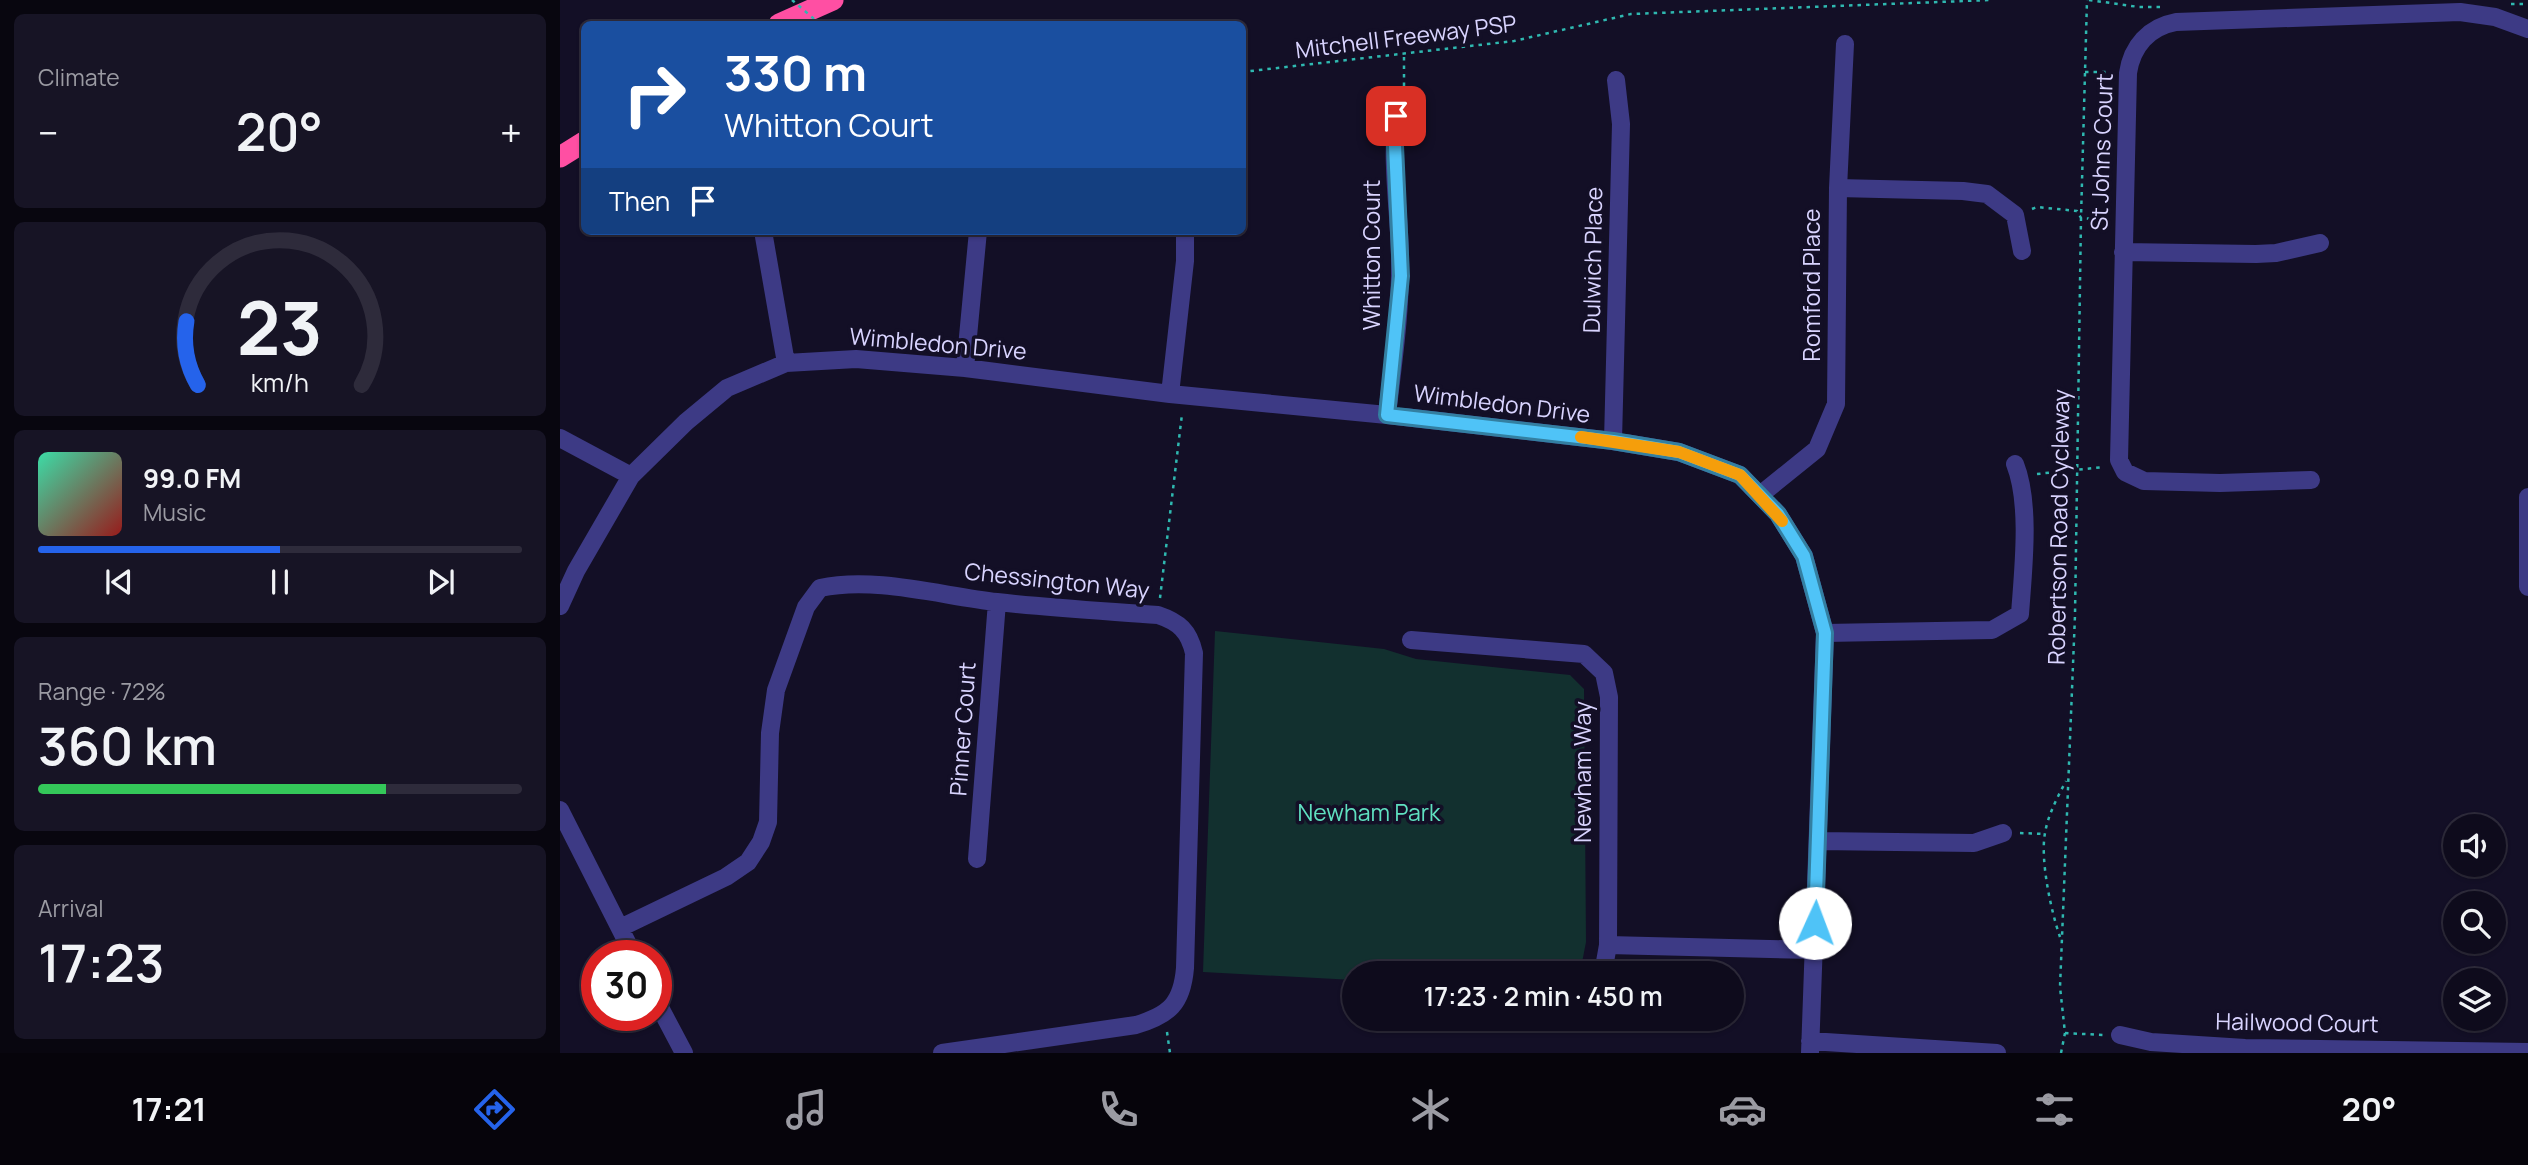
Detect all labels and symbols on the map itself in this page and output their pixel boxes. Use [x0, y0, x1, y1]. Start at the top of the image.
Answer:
street label: Mitchell Freeway PSP [1294, 7, 1518, 65]
street label: St Johns Court [2082, 73, 2120, 231]
pin [1366, 86, 1426, 146]
street label: Whitton Court [1355, 180, 1387, 330]
street label: Dulwich Place [1575, 187, 1609, 333]
street label: Romford Place [1795, 208, 1827, 362]
street label: Wimbledon Drive [848, 319, 1028, 367]
street label: Wimbledon Drive [1412, 376, 1592, 430]
street label: Robertson Road Cycleway [2040, 389, 2076, 665]
street label: Chessington Way [963, 554, 1151, 606]
street label: Pinner Court [941, 661, 983, 797]
street label: Newham Way [1566, 701, 1598, 843]
park label: Newham Park [1298, 796, 1441, 828]
position arrow [1778, 886, 1852, 960]
speed limit sign: 30 [581, 940, 672, 1031]
street label: Hailwood Court [2215, 1005, 2379, 1039]

